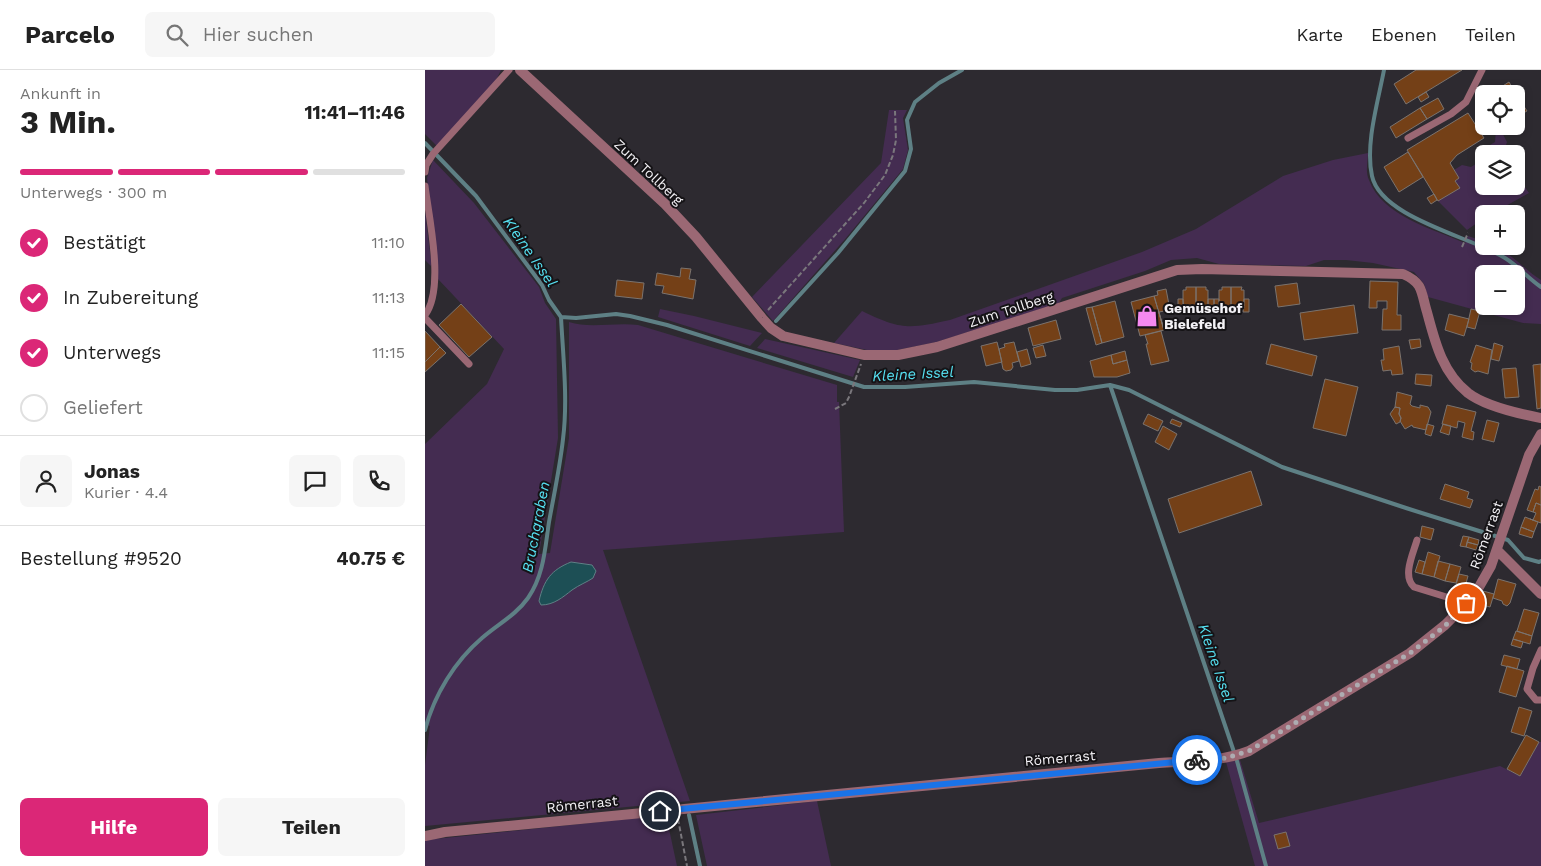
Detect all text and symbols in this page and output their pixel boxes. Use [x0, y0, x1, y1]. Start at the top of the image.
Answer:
search box [145, 12, 495, 57]
text: Parcelo [25, 21, 115, 49]
icon: search [163, 21, 191, 49]
text: Hier suchen [203, 23, 313, 46]
text: Karte [1297, 24, 1343, 45]
text: Ebenen [1371, 24, 1437, 45]
text: Teilen [1465, 24, 1516, 45]
text: Ankunft in [20, 84, 101, 103]
map controls [1475, 85, 1525, 315]
button: locate [1475, 85, 1525, 135]
text: 11:41–11:46 [304, 101, 405, 124]
text: 3 Min. [20, 103, 116, 141]
street label: Zum Tollberg [611, 136, 687, 208]
button: layers [1475, 145, 1525, 195]
text: Unterwegs · 300 m [20, 183, 167, 202]
button: + [1475, 205, 1525, 255]
water label: Kleine Issel [499, 213, 561, 291]
icon: check [20, 229, 48, 257]
text: Bestätigt [63, 231, 146, 254]
text: 11:10 [372, 233, 405, 252]
button: − [1475, 265, 1525, 315]
icon: check [20, 284, 48, 312]
text: In Zubereitung [63, 286, 198, 309]
text: 11:13 [372, 288, 405, 307]
street label: Zum Tollberg [966, 288, 1056, 330]
place label: Gemüsehof Bielefeld [1164, 300, 1243, 332]
shop icon: Gemüsehof Bielefeld [1134, 303, 1160, 329]
icon: check [20, 339, 48, 367]
text: Unterwegs [63, 341, 161, 364]
text: 11:15 [372, 343, 405, 362]
water label: Kleine Issel [872, 363, 955, 385]
text: Geliefert [63, 396, 143, 419]
button: person [20, 455, 72, 507]
button: chat [289, 455, 341, 507]
button: phone [353, 455, 405, 507]
text: Jonas [84, 460, 140, 483]
water label: Bruchgraben [518, 480, 554, 574]
text: Kurier · 4.4 [84, 483, 168, 502]
street label: Römerrast [1466, 499, 1506, 571]
text: Bestellung #9520 [20, 547, 182, 570]
text: 40.75 € [336, 547, 405, 570]
pin [1445, 582, 1487, 624]
icon: bag [1452, 589, 1480, 617]
water label: Kleine Issel [1194, 622, 1238, 705]
courier [1172, 735, 1222, 785]
icon: bike [1183, 746, 1211, 774]
street label: Römerrast [1024, 747, 1096, 769]
pin [639, 790, 681, 832]
street label: Römerrast [546, 792, 618, 816]
icon: home [646, 797, 674, 825]
button: Hilfe [20, 798, 208, 856]
button: Teilen [218, 798, 405, 856]

